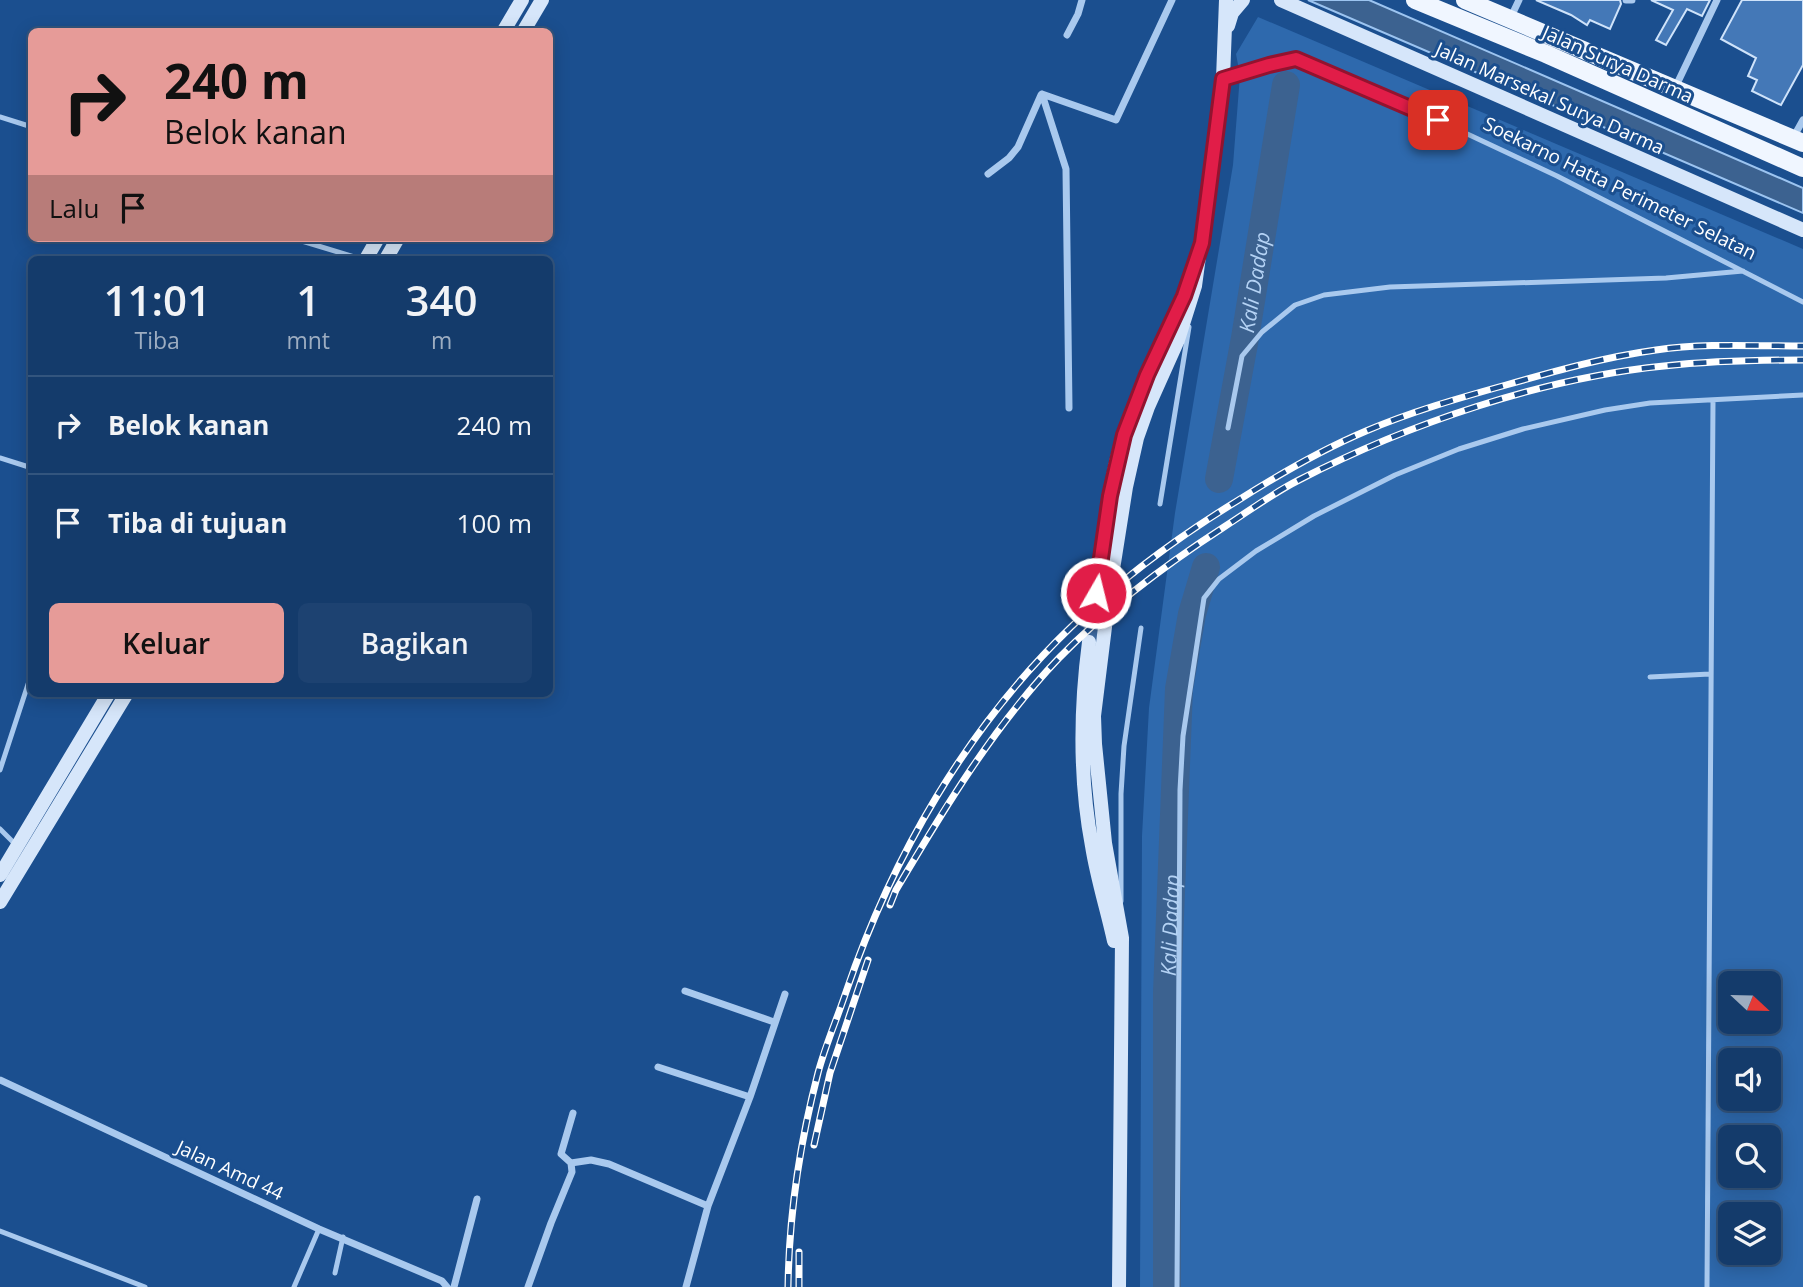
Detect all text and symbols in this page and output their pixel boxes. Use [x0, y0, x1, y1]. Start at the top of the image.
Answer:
street label: Jalan Surya Darma [1537, 18, 1698, 109]
street label: Jalan Marsekal Surya Darma [1430, 35, 1669, 160]
text: 240 m [164, 47, 309, 113]
icon: right [49, 56, 140, 147]
pin [1408, 90, 1468, 150]
icon: arrive [1419, 101, 1457, 139]
text: Belok kanan [164, 110, 347, 153]
street label: Soekarno Hatta Perimeter Selatan [1479, 110, 1761, 266]
icon: arrive [114, 189, 152, 227]
text: Lalu [49, 190, 100, 226]
water label: Kali Dadap [1232, 230, 1276, 335]
text: 11:01 [103, 271, 211, 328]
text: 1 [296, 271, 320, 328]
text: 340 [406, 271, 478, 328]
text: Tiba [135, 324, 180, 356]
text: mnt [286, 324, 330, 356]
text: m [431, 324, 452, 356]
icon: right [49, 406, 87, 444]
text: Belok kanan [108, 407, 269, 443]
text: 240 m [457, 407, 532, 443]
icon: arrive [49, 504, 87, 542]
text: Tiba di tujuan [108, 505, 287, 541]
text: 100 m [457, 505, 532, 541]
position arrow [1059, 556, 1133, 630]
button: Keluar [49, 603, 284, 683]
button: Bagikan [298, 603, 532, 683]
water label: Kali Dadap [1154, 874, 1186, 976]
north arrow [1718, 971, 1782, 1034]
map controls [1718, 971, 1781, 1265]
button: sound [1718, 1048, 1781, 1111]
button: search [1718, 1125, 1781, 1188]
street label: Jalan Amd 44 [170, 1133, 288, 1206]
button: layers [1718, 1202, 1781, 1265]

